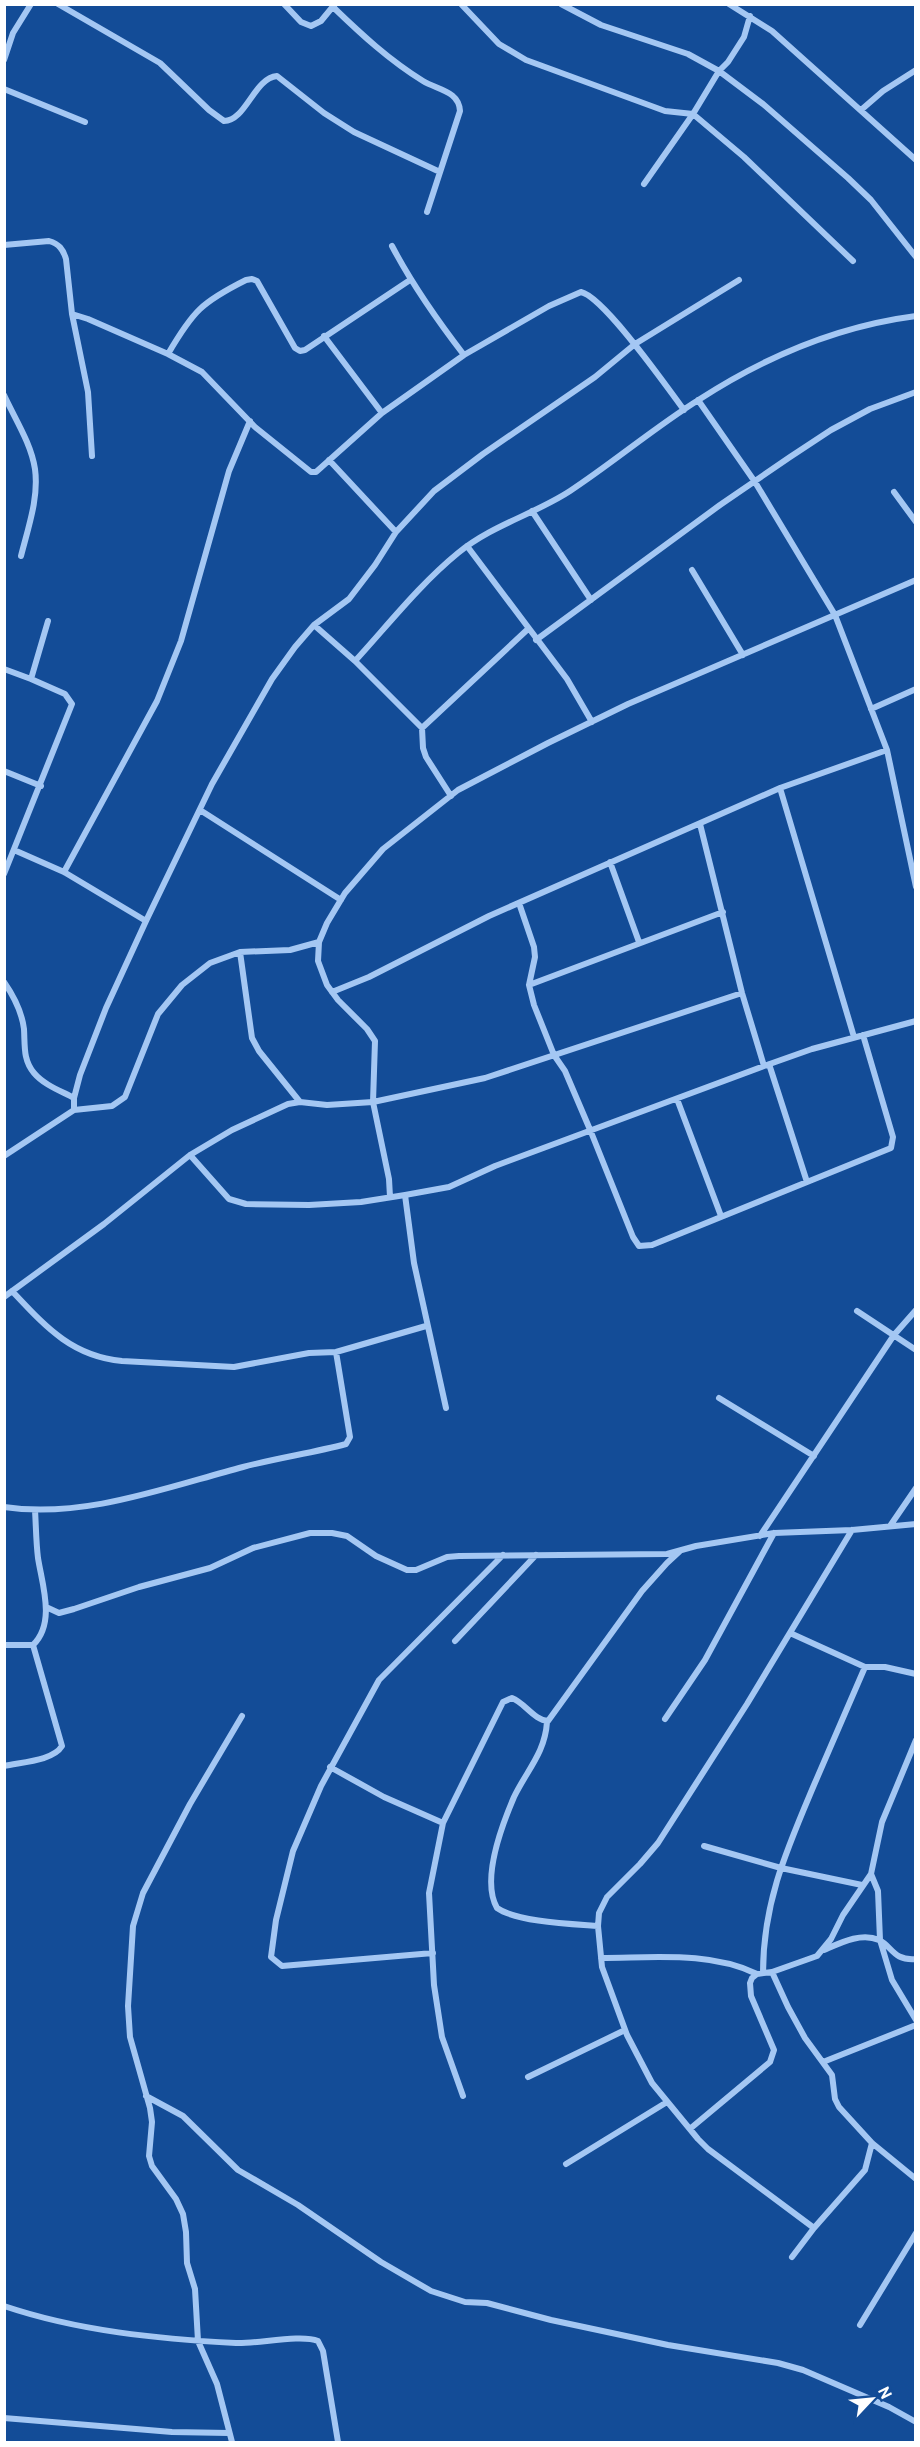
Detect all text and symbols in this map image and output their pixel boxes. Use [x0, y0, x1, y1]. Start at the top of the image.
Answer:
north arrow [842, 2369, 902, 2429]
text: N [872, 2384, 895, 2403]

